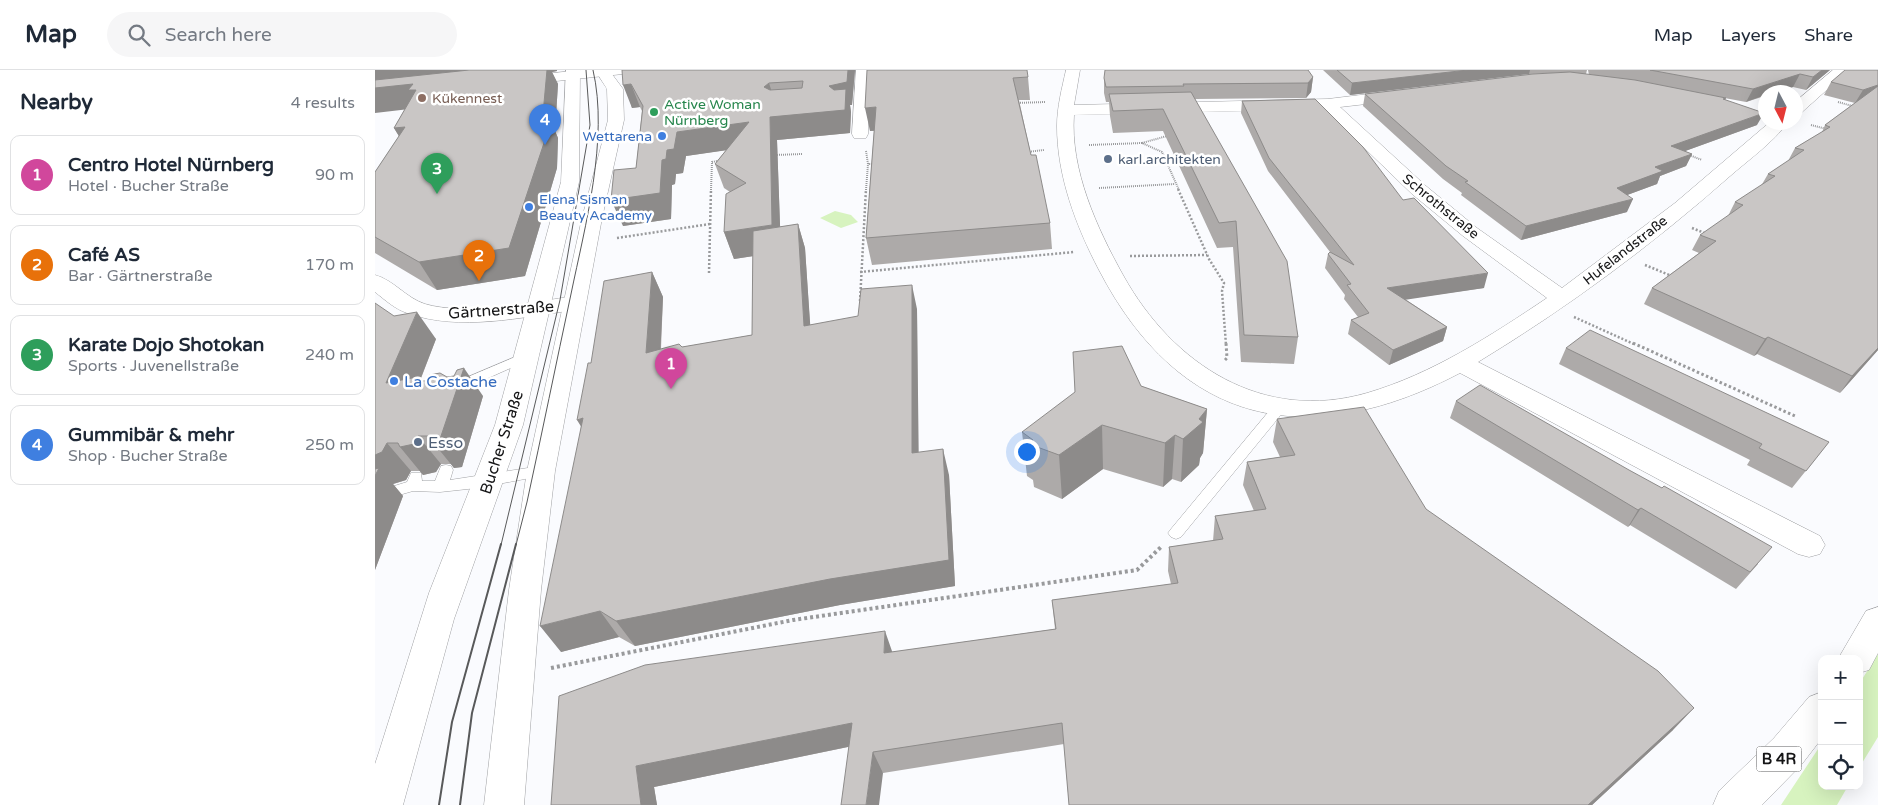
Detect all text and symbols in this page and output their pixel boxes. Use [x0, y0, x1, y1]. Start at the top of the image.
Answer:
search box [107, 12, 457, 57]
text: Map [25, 20, 77, 49]
icon: search [125, 21, 153, 49]
text: Search here [165, 24, 272, 46]
text: Map [1654, 24, 1693, 46]
text: Layers [1721, 24, 1776, 46]
text: Share [1804, 24, 1853, 46]
north arrow [1758, 85, 1803, 130]
text: Nearby [20, 90, 93, 115]
place label: Kükennest [432, 90, 503, 107]
marker: Kükennest [416, 92, 428, 104]
text: 4 results [291, 93, 355, 113]
place label: Active Woman Nürnberg [664, 96, 761, 129]
pin: 4 [529, 104, 561, 145]
marker: Active Woman Nürnberg [648, 106, 660, 118]
place label: Wettarena [583, 128, 652, 145]
marker: Wettarena [656, 130, 668, 142]
place label: karl.architekten [1118, 151, 1221, 168]
pin: 3 [421, 153, 453, 194]
marker: karl.architekten [1102, 153, 1114, 165]
text: Centro Hotel Nürnberg [68, 154, 274, 176]
text: 1 [32, 165, 42, 185]
text: 90 m [315, 165, 354, 185]
street label: Schrothstraße [1399, 170, 1483, 243]
text: Hotel · Bucher Straße [68, 176, 229, 196]
place label: Elena Sisman Beauty Academy [539, 191, 652, 224]
marker: Elena Sisman Beauty Academy [523, 201, 535, 213]
street label: Hufelandstraße [1580, 212, 1671, 289]
pin: 2 [463, 240, 495, 281]
text: Café AS [68, 244, 140, 266]
text: 2 [32, 255, 42, 275]
text: 170 m [305, 255, 354, 275]
text: Bar · Gärtnerstraße [68, 266, 213, 286]
street label: Gärtnerstraße [448, 296, 555, 324]
text: Karate Dojo Shotokan [68, 334, 264, 356]
text: 3 [32, 345, 42, 365]
text: 240 m [305, 345, 354, 365]
pin: 1 [655, 348, 687, 389]
text: Sports · Juvenellstraße [68, 356, 239, 376]
place label: La Costache [404, 372, 497, 392]
marker: La Costache [388, 375, 400, 387]
street label: Bucher Straße [476, 388, 528, 497]
text: Gummibär & mehr [68, 424, 234, 446]
place label: Esso [428, 433, 463, 453]
text: 4 [32, 435, 42, 455]
text: 250 m [305, 435, 354, 455]
marker: Esso [412, 436, 424, 448]
your location [1014, 439, 1040, 465]
text: Shop · Bucher Straße [68, 446, 228, 466]
map controls [1818, 655, 1863, 790]
button: + [1818, 655, 1863, 700]
button: − [1818, 700, 1863, 745]
button: locate [1818, 745, 1863, 790]
road number: B 4R [1757, 746, 1801, 772]

